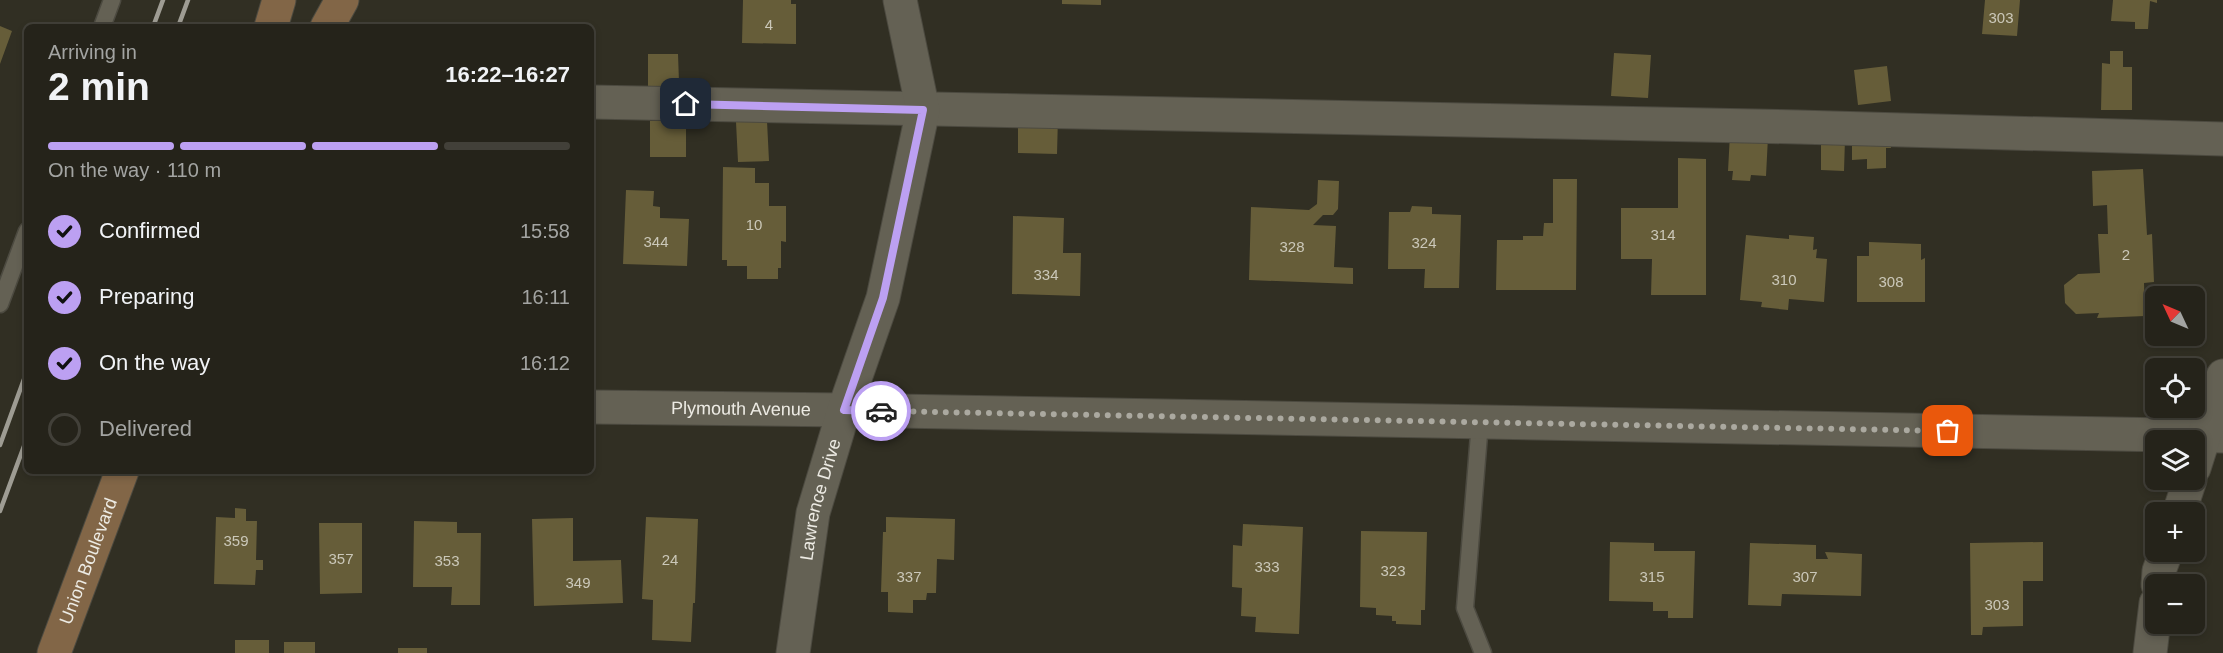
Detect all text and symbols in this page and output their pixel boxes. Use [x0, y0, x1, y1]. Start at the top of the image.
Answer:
house number: 303 [1988, 9, 2014, 26]
house number: 4 [765, 16, 773, 33]
text: Arriving in [48, 41, 137, 63]
text: 16:22–16:27 [445, 62, 570, 87]
text: 2 min [48, 65, 150, 108]
pin [660, 78, 711, 129]
icon: home [669, 87, 702, 120]
text: On the way · 110 m [48, 159, 221, 181]
icon: check [48, 215, 81, 248]
house number: 10 [746, 216, 762, 233]
text: Confirmed [99, 218, 200, 243]
text: 15:58 [520, 220, 570, 242]
house number: 314 [1650, 226, 1676, 243]
house number: 344 [643, 233, 669, 250]
house number: 324 [1411, 234, 1437, 251]
house number: 328 [1279, 238, 1305, 255]
house number: 2 [2122, 246, 2130, 263]
house number: 334 [1033, 266, 1059, 283]
house number: 310 [1771, 271, 1797, 288]
house number: 308 [1878, 273, 1904, 290]
icon: check [48, 281, 81, 314]
text: Preparing [99, 284, 194, 309]
text: 16:11 [521, 286, 570, 308]
north arrow [2145, 286, 2205, 346]
map controls [2145, 286, 2205, 634]
icon: check [48, 347, 81, 380]
text: On the way [99, 350, 210, 375]
text: 16:12 [520, 352, 570, 374]
button: locate [2145, 358, 2205, 418]
courier [851, 381, 911, 441]
icon: car [865, 395, 898, 428]
street label: Plymouth Avenue [671, 398, 811, 420]
pin [1922, 405, 1973, 456]
icon: bag [1931, 414, 1964, 447]
text: Delivered [99, 416, 192, 441]
button: layers [2145, 430, 2205, 490]
street label: Lawrence Drive [796, 436, 845, 562]
street label: Union Boulevard [56, 495, 121, 627]
button: + [2145, 502, 2205, 562]
house number: 359 [223, 532, 249, 549]
house number: 357 [328, 550, 354, 567]
house number: 24 [662, 551, 678, 568]
house number: 353 [434, 552, 460, 569]
house number: 333 [1254, 558, 1280, 575]
house number: 323 [1380, 562, 1406, 579]
house number: 337 [896, 568, 922, 585]
house number: 315 [1639, 568, 1665, 585]
house number: 307 [1792, 568, 1818, 585]
house number: 349 [565, 574, 591, 591]
button: − [2145, 574, 2205, 634]
house number: 303 [1984, 596, 2010, 613]

